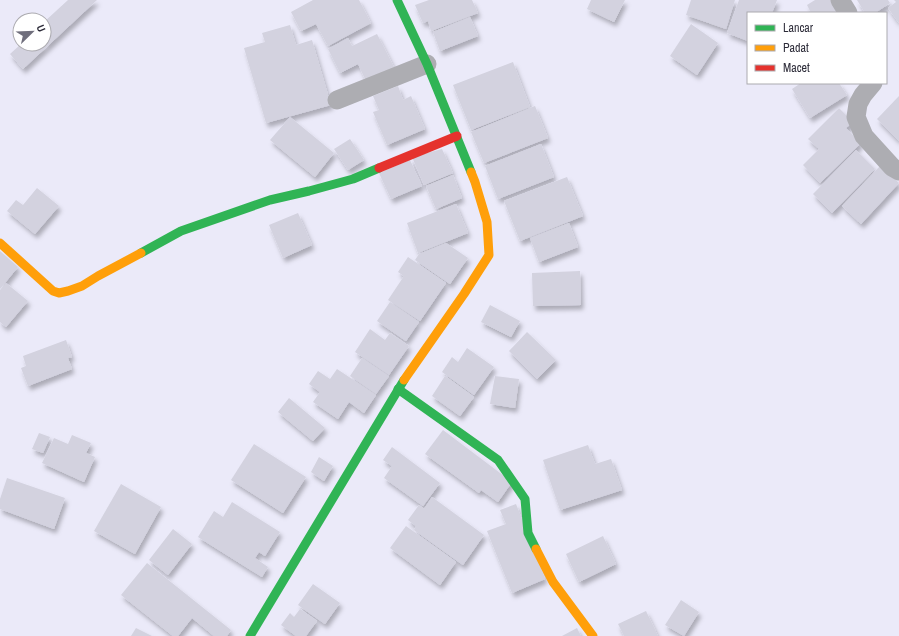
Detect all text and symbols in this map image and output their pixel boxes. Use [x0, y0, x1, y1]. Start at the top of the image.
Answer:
north arrow [12, 12, 52, 52]
legend [747, 12, 887, 84]
text: Lancar [783, 20, 814, 36]
text: U [33, 22, 49, 34]
text: Padat [783, 40, 809, 56]
text: Macet [783, 60, 810, 76]

